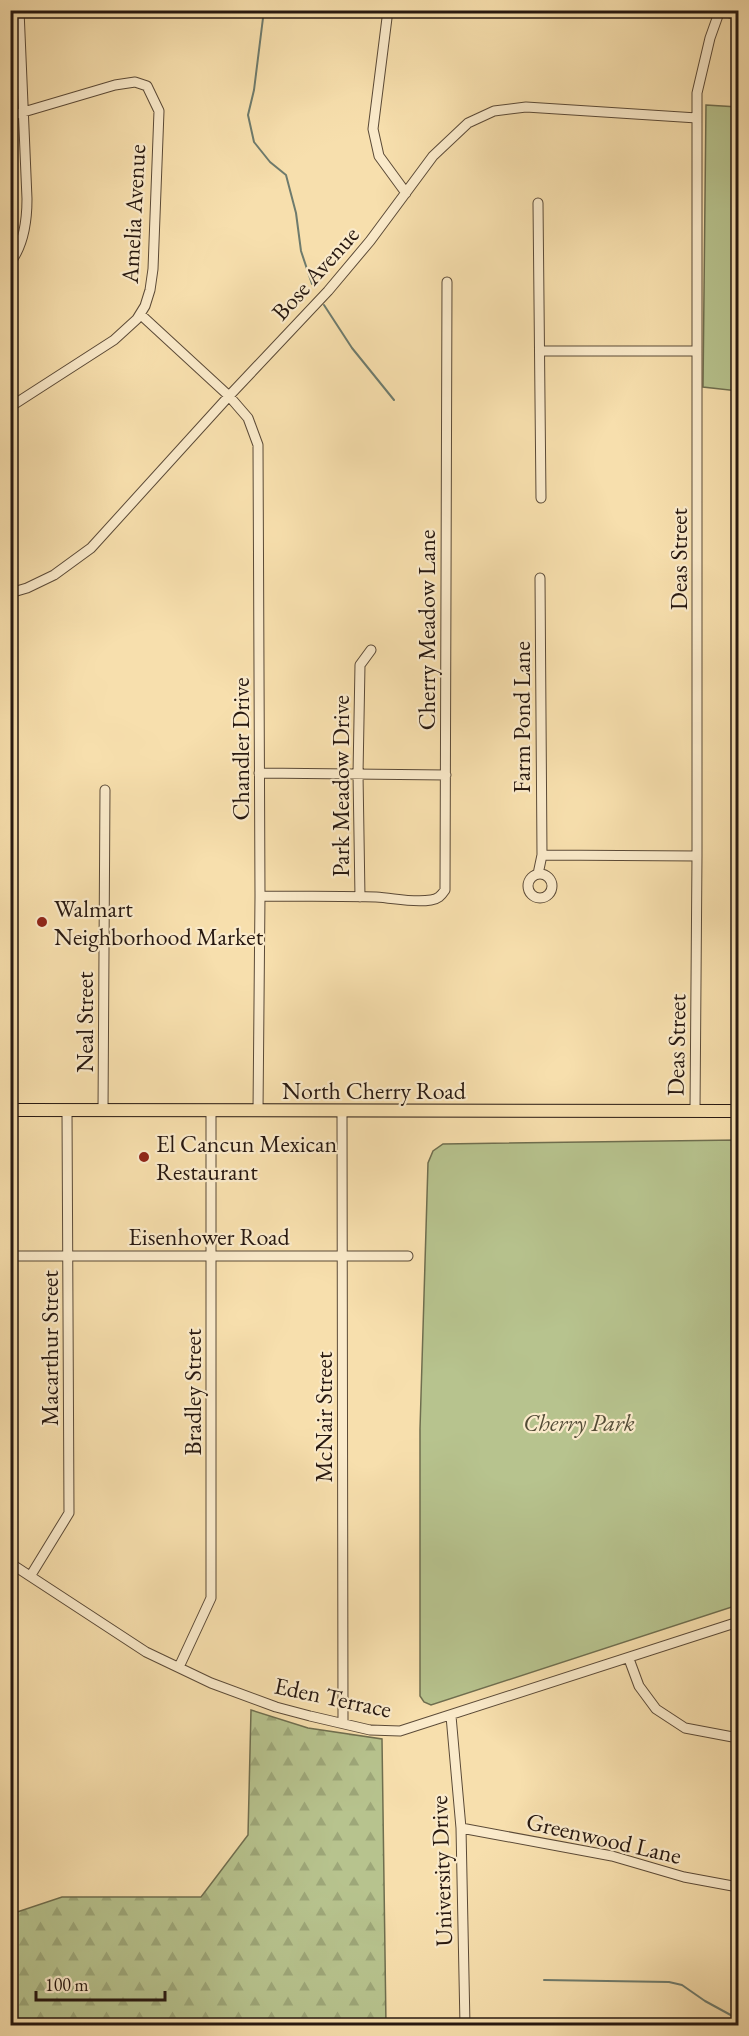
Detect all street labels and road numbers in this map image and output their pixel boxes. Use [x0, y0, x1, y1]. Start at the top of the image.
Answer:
street label: Amelia Avenue [114, 144, 152, 285]
street label: Bose Avenue [264, 219, 366, 327]
street label: Deas Street [663, 507, 694, 610]
street label: Cherry Meadow Lane [411, 530, 442, 730]
street label: Farm Pond Lane [506, 641, 537, 793]
street label: Chandler Drive [225, 678, 256, 821]
street label: Park Meadow Drive [325, 695, 356, 877]
street label: Neal Street [69, 971, 100, 1073]
street label: Deas Street [660, 993, 692, 1096]
street label: North Cherry Road [282, 1075, 467, 1106]
street label: Eisenhower Road [128, 1221, 291, 1252]
street label: Macarthur Street [34, 1270, 65, 1426]
street label: Bradley Street [177, 1328, 208, 1455]
street label: McNair Street [308, 1351, 339, 1482]
street label: Eden Terrace [272, 1669, 394, 1725]
street label: University Drive [423, 1795, 459, 1947]
street label: Greenwood Lane [523, 1805, 685, 1871]

